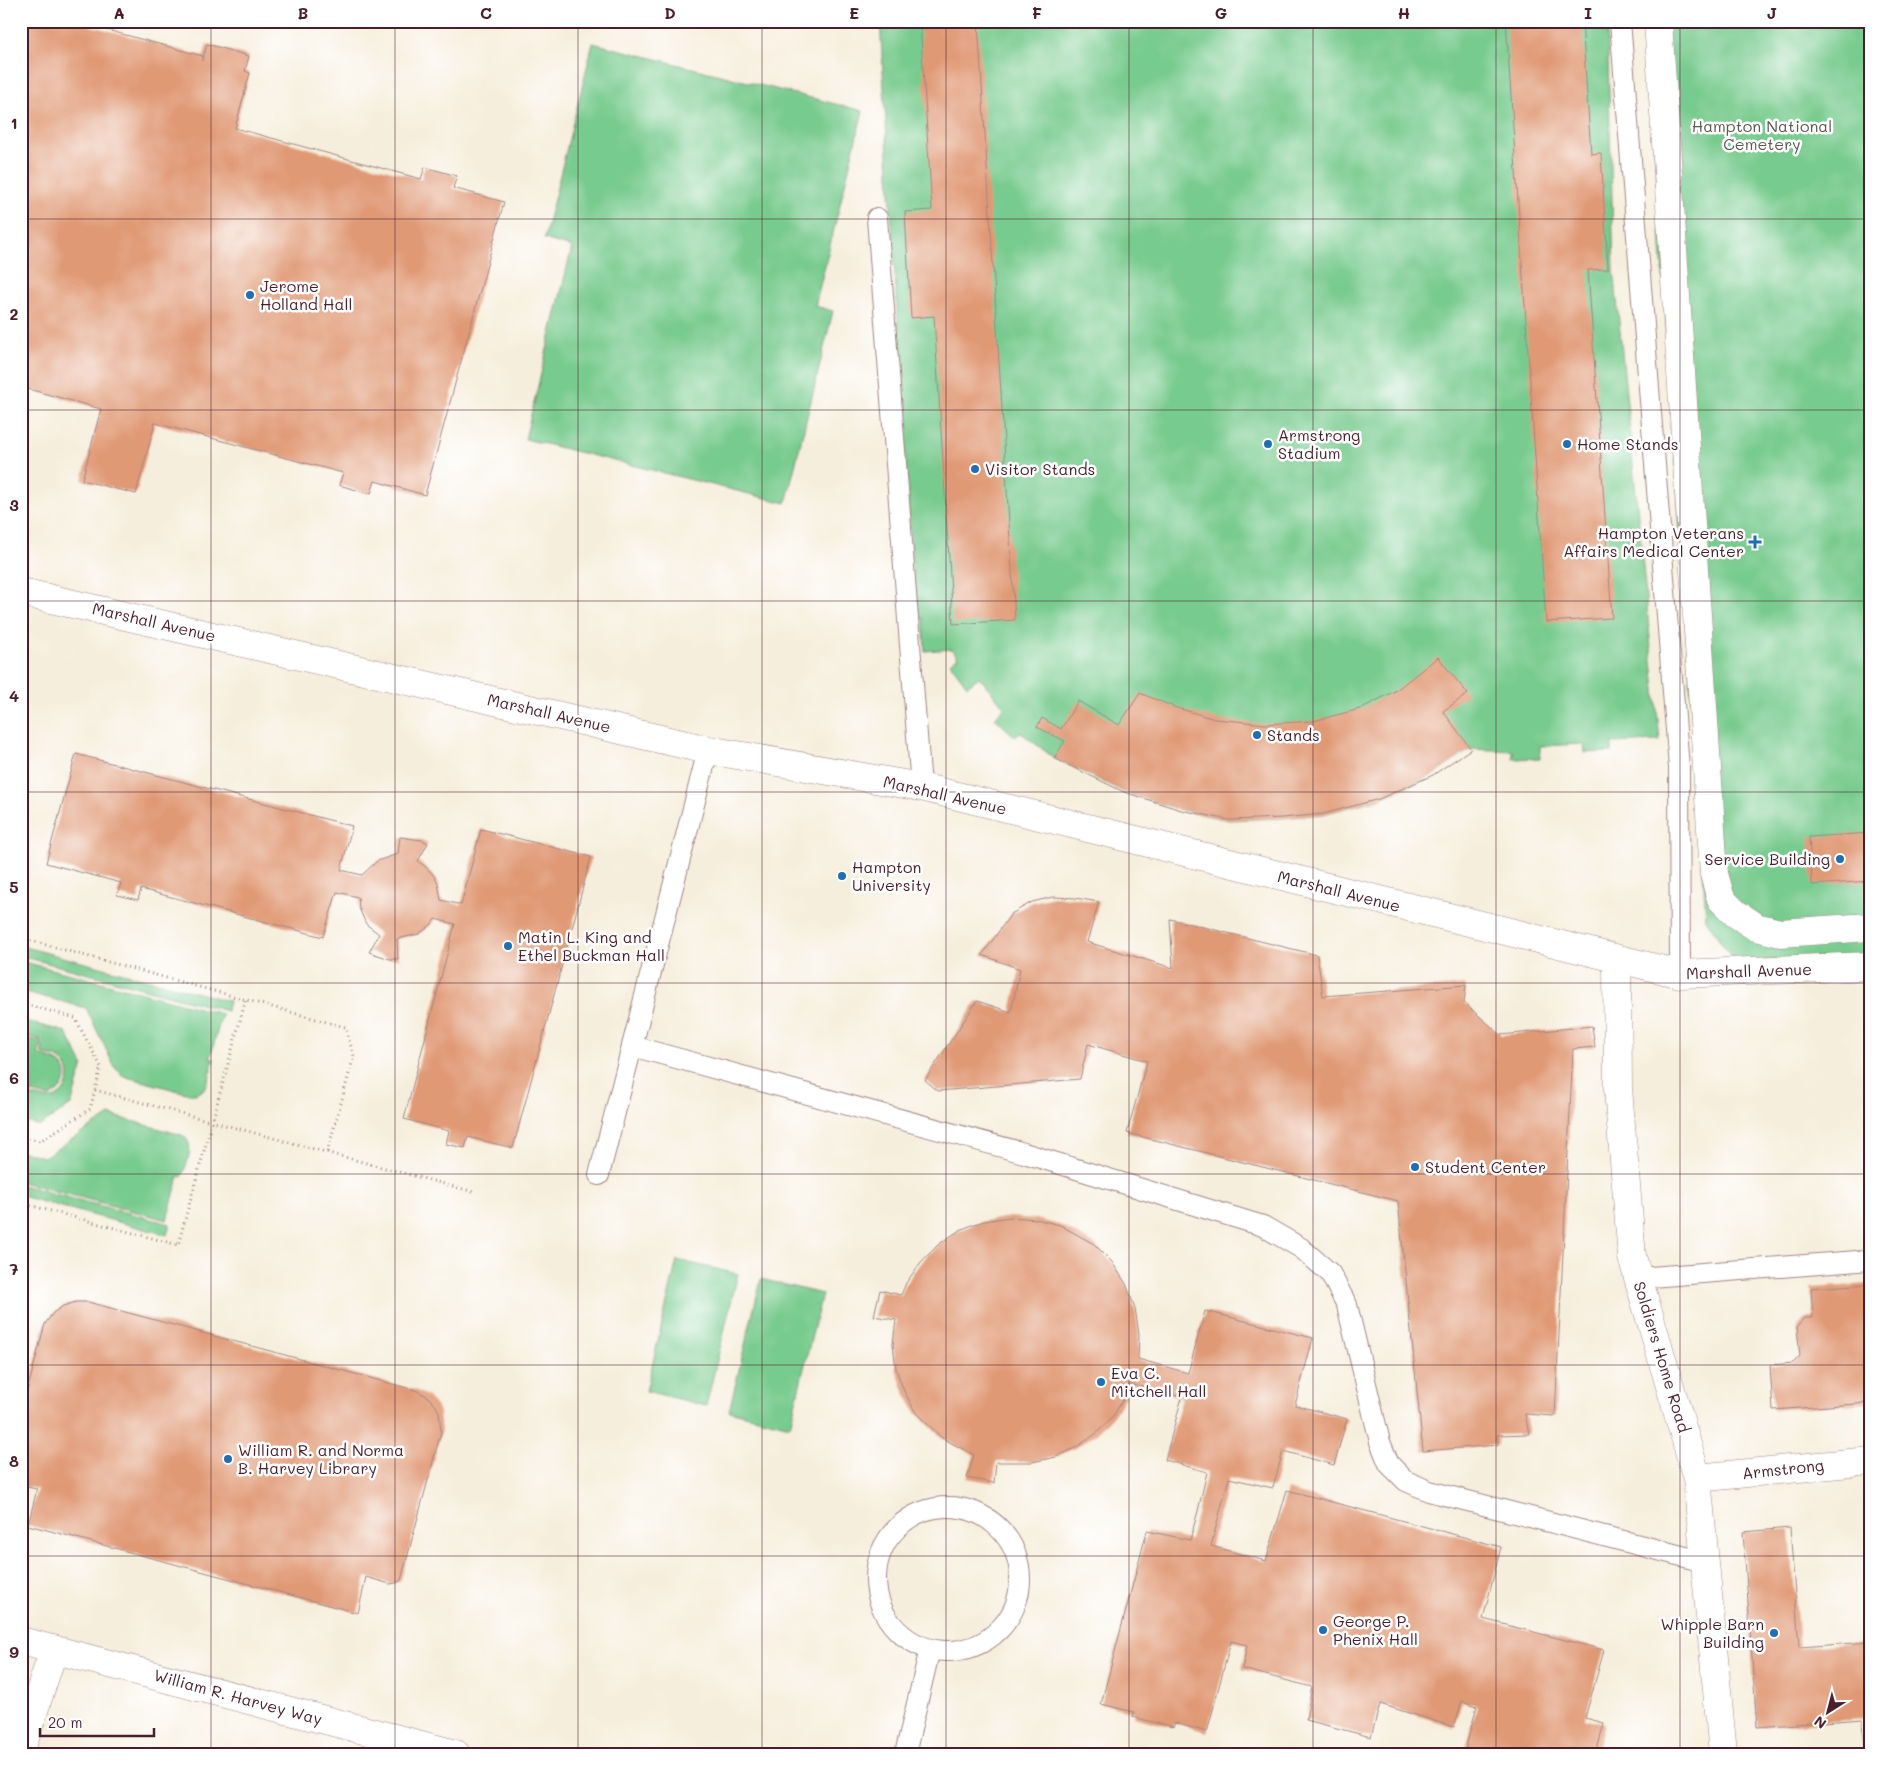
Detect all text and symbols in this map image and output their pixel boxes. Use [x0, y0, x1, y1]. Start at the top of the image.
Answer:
text: A [113, 2, 125, 23]
text: B [298, 2, 308, 23]
text: C [480, 2, 492, 23]
text: D [664, 2, 676, 23]
text: E [849, 2, 859, 23]
text: F [1032, 2, 1042, 23]
text: G [1215, 2, 1227, 23]
text: H [1398, 2, 1410, 23]
text: I [1584, 2, 1592, 23]
text: J [1767, 2, 1777, 23]
text: 1 [10, 112, 18, 133]
park label: Hampton National Cemetery [1692, 115, 1832, 154]
place label: Jerome Holland Hall [260, 275, 352, 314]
marker: Jerome Holland Hall [244, 289, 256, 301]
text: 2 [10, 303, 19, 324]
place label: Armstrong Stadium [1278, 424, 1360, 463]
place label: Home Stands [1577, 433, 1678, 454]
marker: Armstrong Stadium [1262, 438, 1274, 450]
marker: Home Stands [1561, 438, 1573, 450]
place label: Visitor Stands [985, 458, 1095, 479]
marker: Visitor Stands [969, 463, 981, 475]
text: 3 [9, 494, 19, 515]
place label: Hampton Veterans Affairs Medical Center [1563, 522, 1744, 561]
marker: Hampton Veterans Affairs Medical Center [1748, 535, 1762, 549]
street label: Marshall Avenue [90, 597, 218, 646]
text: 4 [9, 685, 19, 706]
street label: Marshall Avenue [485, 688, 613, 737]
place label: Stands [1267, 724, 1320, 745]
marker: Stands [1251, 729, 1263, 741]
street label: Marshall Avenue [881, 770, 1009, 819]
place label: Service Building [1704, 848, 1830, 869]
marker: Service Building [1834, 853, 1846, 865]
place label: Hampton University [852, 856, 931, 895]
street label: Marshall Avenue [1275, 865, 1403, 916]
marker: Hampton University [836, 870, 848, 882]
text: 5 [9, 876, 19, 897]
place label: Matin L. King and Ethel Buckman Hall [518, 926, 665, 965]
marker: Matin L. King and Ethel Buckman Hall [502, 940, 514, 952]
street label: Marshall Avenue [1686, 958, 1812, 983]
text: 6 [9, 1067, 19, 1088]
place label: Student Center [1425, 1156, 1546, 1177]
marker: Student Center [1409, 1161, 1421, 1173]
text: 7 [10, 1258, 19, 1279]
street label: Soldiers Home Road [1629, 1279, 1695, 1435]
place label: Eva C. Mitchell Hall [1111, 1362, 1207, 1401]
marker: Eva C. Mitchell Hall [1095, 1376, 1107, 1388]
place label: William R. and Norma B. Harvey Library [238, 1439, 404, 1478]
text: 8 [9, 1450, 19, 1471]
marker: William R. and Norma B. Harvey Library [222, 1453, 234, 1465]
street label: Armstrong [1741, 1454, 1825, 1483]
place label: George P. Phenix Hall [1333, 1610, 1418, 1649]
place label: Whipple Barn Building [1660, 1613, 1764, 1652]
marker: George P. Phenix Hall [1317, 1624, 1329, 1636]
marker: Whipple Barn Building [1768, 1627, 1780, 1639]
text: 9 [9, 1641, 19, 1662]
street label: William R. Harvey Way [152, 1664, 325, 1729]
north arrow [1804, 1688, 1854, 1738]
scale bar [40, 1705, 154, 1737]
text: 20 m [48, 1712, 82, 1732]
text: N [1810, 1712, 1830, 1734]

